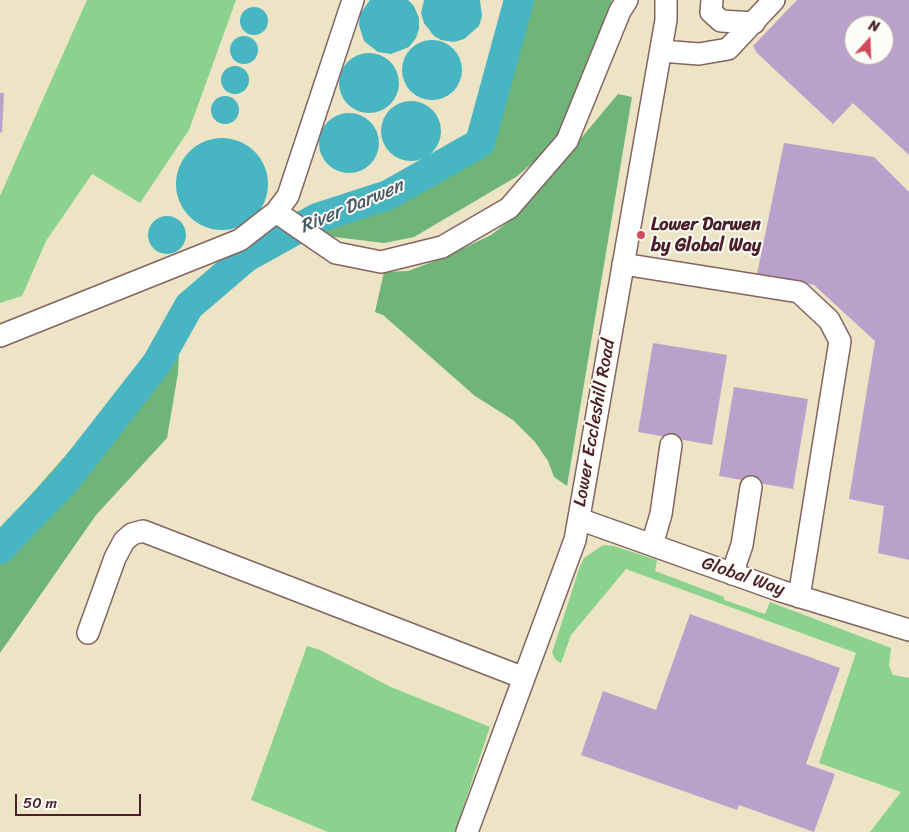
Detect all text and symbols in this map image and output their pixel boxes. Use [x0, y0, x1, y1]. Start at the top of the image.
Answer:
text: N [865, 13, 883, 40]
north arrow [844, 15, 894, 65]
water label: River Darwen [297, 175, 407, 239]
place label: Lower Darwen by Global Way [651, 214, 761, 256]
marker: Lower Darwen by Global Way [635, 229, 647, 241]
street label: Lower Eccleshill Road [570, 338, 620, 508]
street label: Global Way [699, 553, 787, 601]
scale bar [18, 784, 144, 816]
text: 50 m [23, 790, 57, 816]

